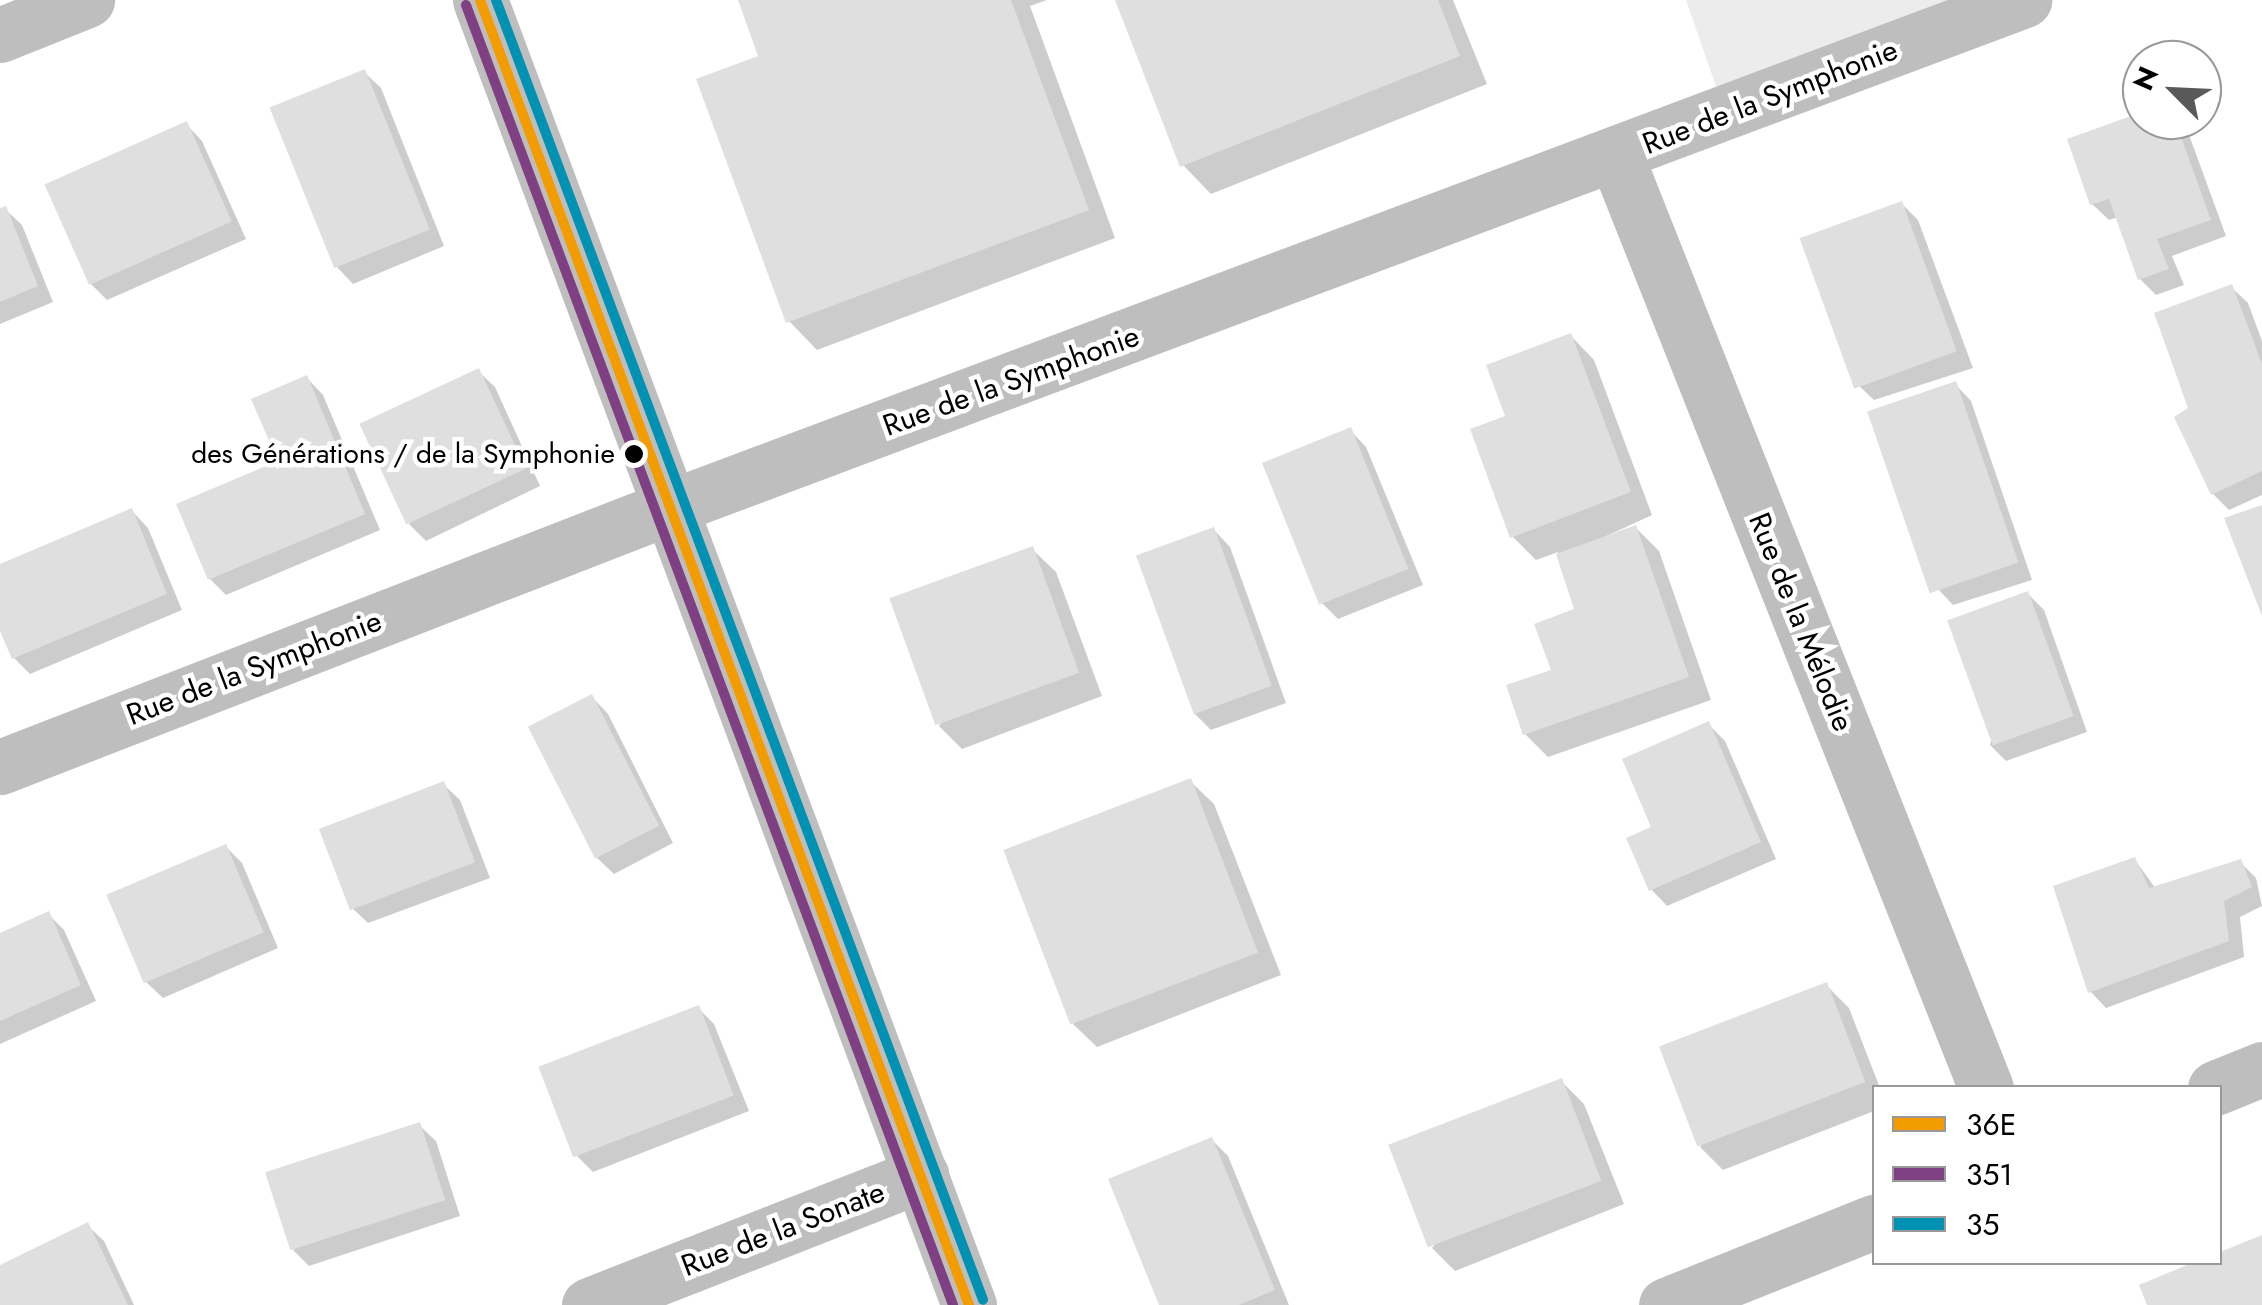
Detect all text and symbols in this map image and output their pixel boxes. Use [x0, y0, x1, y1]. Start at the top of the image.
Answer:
street label: Rue de la Symphonie [1637, 32, 1903, 162]
north arrow [2122, 40, 2222, 140]
text: N [2123, 60, 2169, 97]
street label: Rue de la Symphonie [878, 318, 1144, 444]
place label: des Générations / de la Symphonie [191, 437, 615, 471]
marker: des Générations / de la Symphonie [624, 444, 644, 464]
street label: Rue de la Mélodie [1741, 508, 1861, 736]
street label: Rue de la Symphonie [121, 603, 387, 733]
legend [1872, 1085, 2222, 1265]
text: 36E [1966, 1103, 2016, 1146]
text: 351 [1966, 1153, 2013, 1196]
street label: Rue de la Sonate [676, 1174, 890, 1284]
text: 35 [1966, 1203, 1999, 1246]

